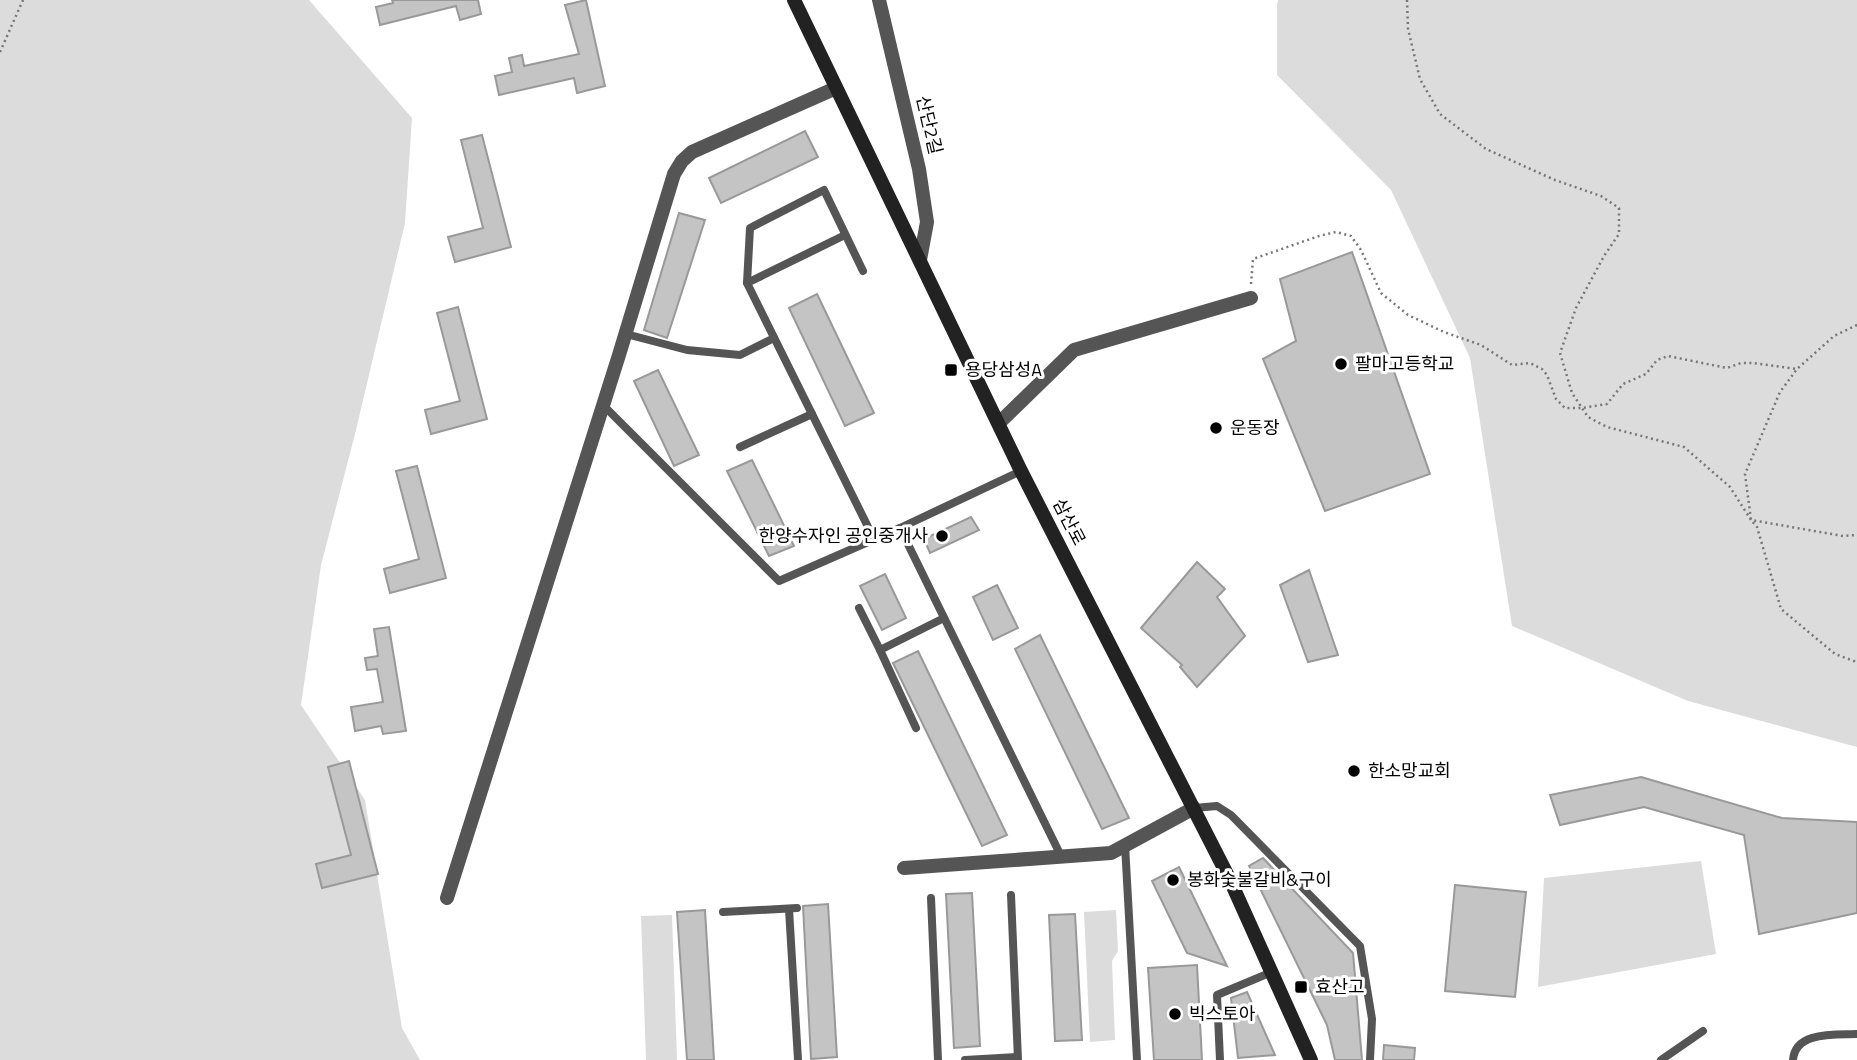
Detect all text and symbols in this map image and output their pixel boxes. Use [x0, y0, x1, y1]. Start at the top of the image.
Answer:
street label: 산단2길 [910, 93, 949, 157]
place label: 팔마고등학교 [1355, 350, 1454, 377]
place label: 용당삼성A [965, 356, 1042, 383]
marker: 팔마고등학교 [1333, 356, 1349, 372]
marker: 용당삼성A [943, 362, 959, 378]
place label: 운동장 [1230, 414, 1280, 441]
marker: 운동장 [1208, 420, 1224, 436]
street label: 삼산로 [1046, 494, 1093, 550]
place label: 한양수자인 공인중개사 [758, 522, 928, 549]
marker: 한양수자인 공인중개사 [934, 528, 950, 544]
place label: 한소망교회 [1368, 757, 1451, 784]
marker: 한소망교회 [1346, 763, 1362, 779]
place label: 봉화숯불갈비&구이 [1187, 866, 1332, 893]
marker: 봉화숯불갈비&구이 [1165, 872, 1181, 888]
place label: 효산고 [1315, 973, 1365, 1000]
marker: 효산고 [1293, 979, 1309, 995]
place label: 빅스토아 [1189, 1000, 1256, 1027]
marker: 빅스토아 [1167, 1006, 1183, 1022]

